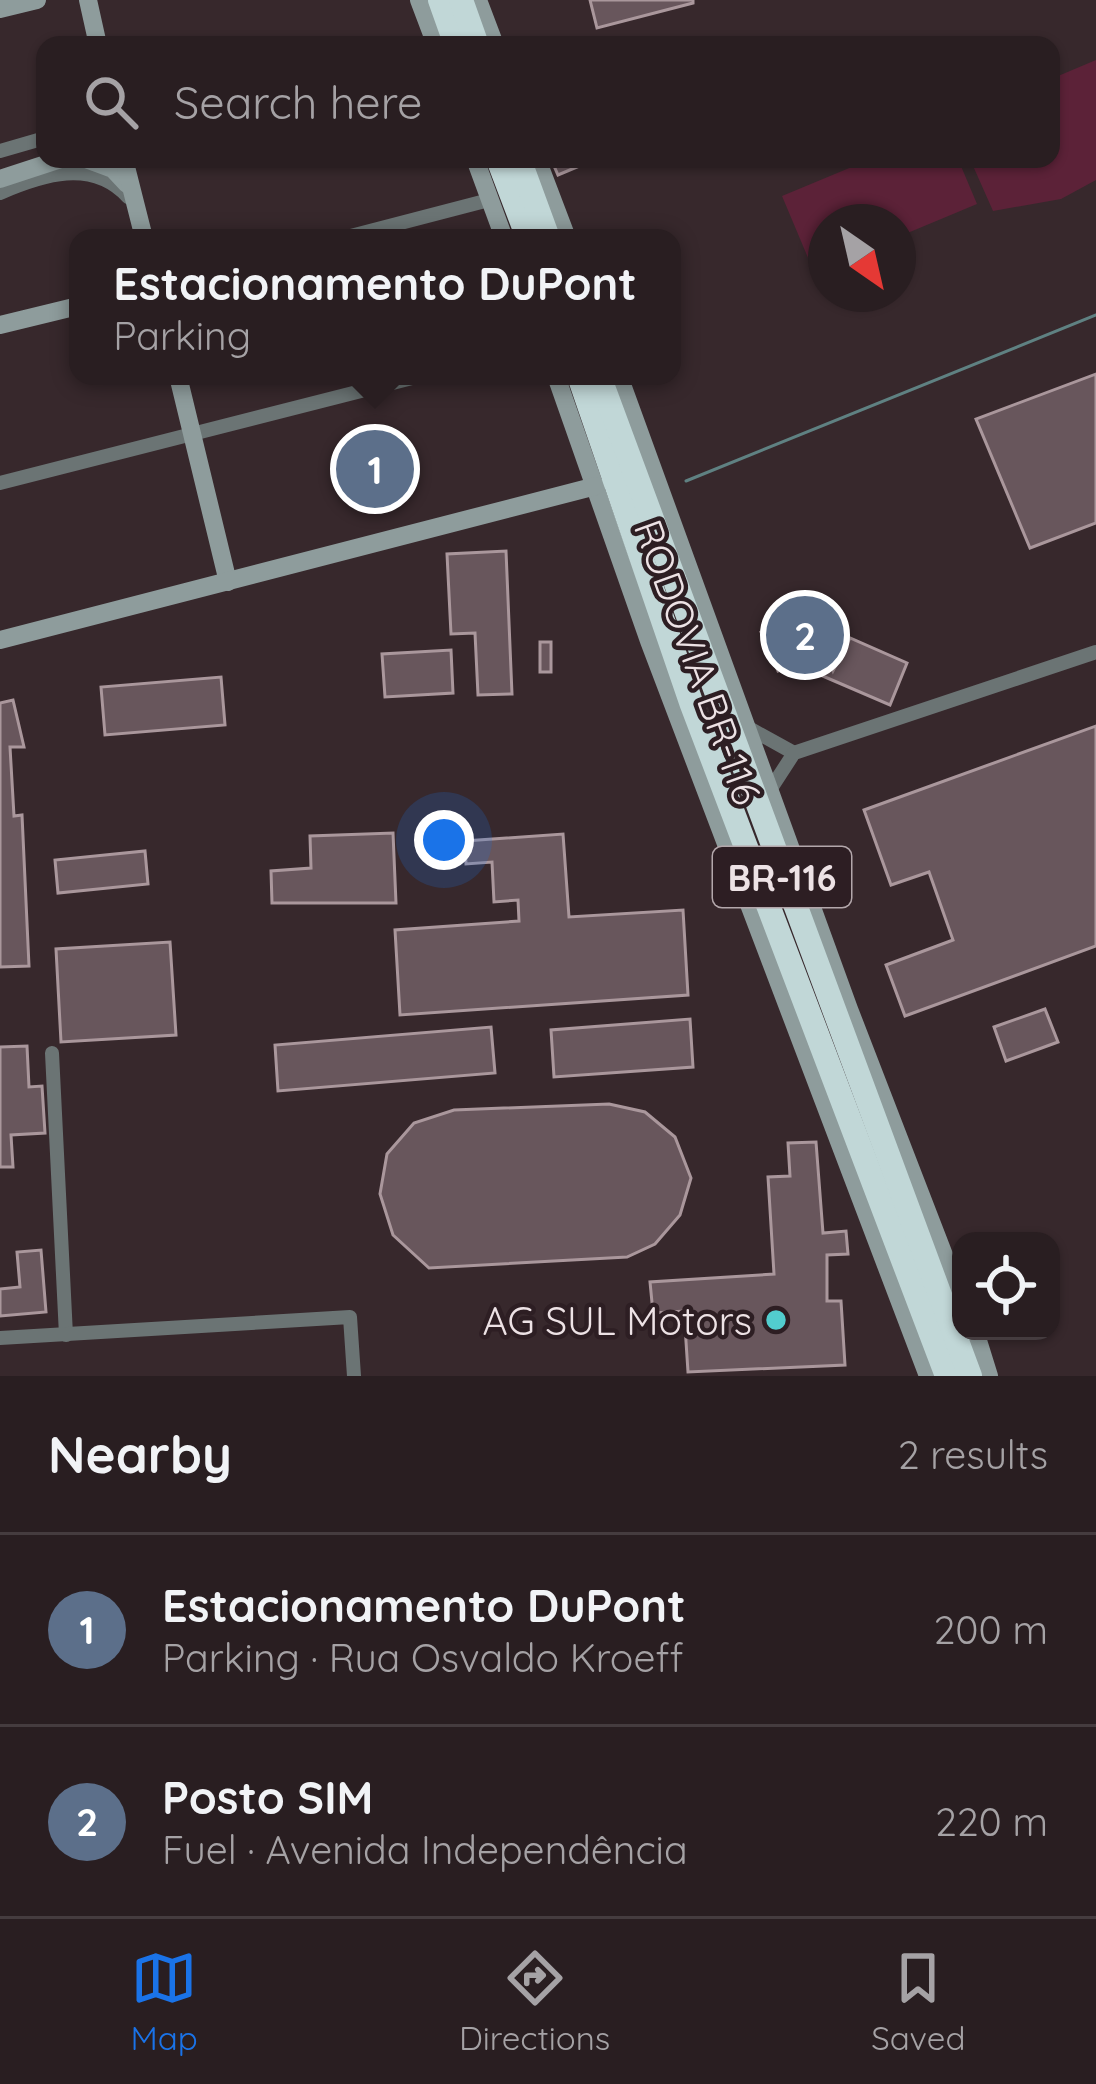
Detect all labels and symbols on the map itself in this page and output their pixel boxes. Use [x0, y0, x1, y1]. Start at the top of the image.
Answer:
north arrow [808, 204, 916, 312]
pin: 1 [336, 424, 414, 514]
street label: RODOVIA BR-116 [624, 513, 772, 811]
pin: 2 [766, 590, 844, 680]
your location [414, 810, 474, 870]
road number: BR-116 [713, 847, 851, 907]
place label: AG SUL Motors [482, 1296, 752, 1345]
marker: AG SUL Motors [763, 1307, 789, 1333]

